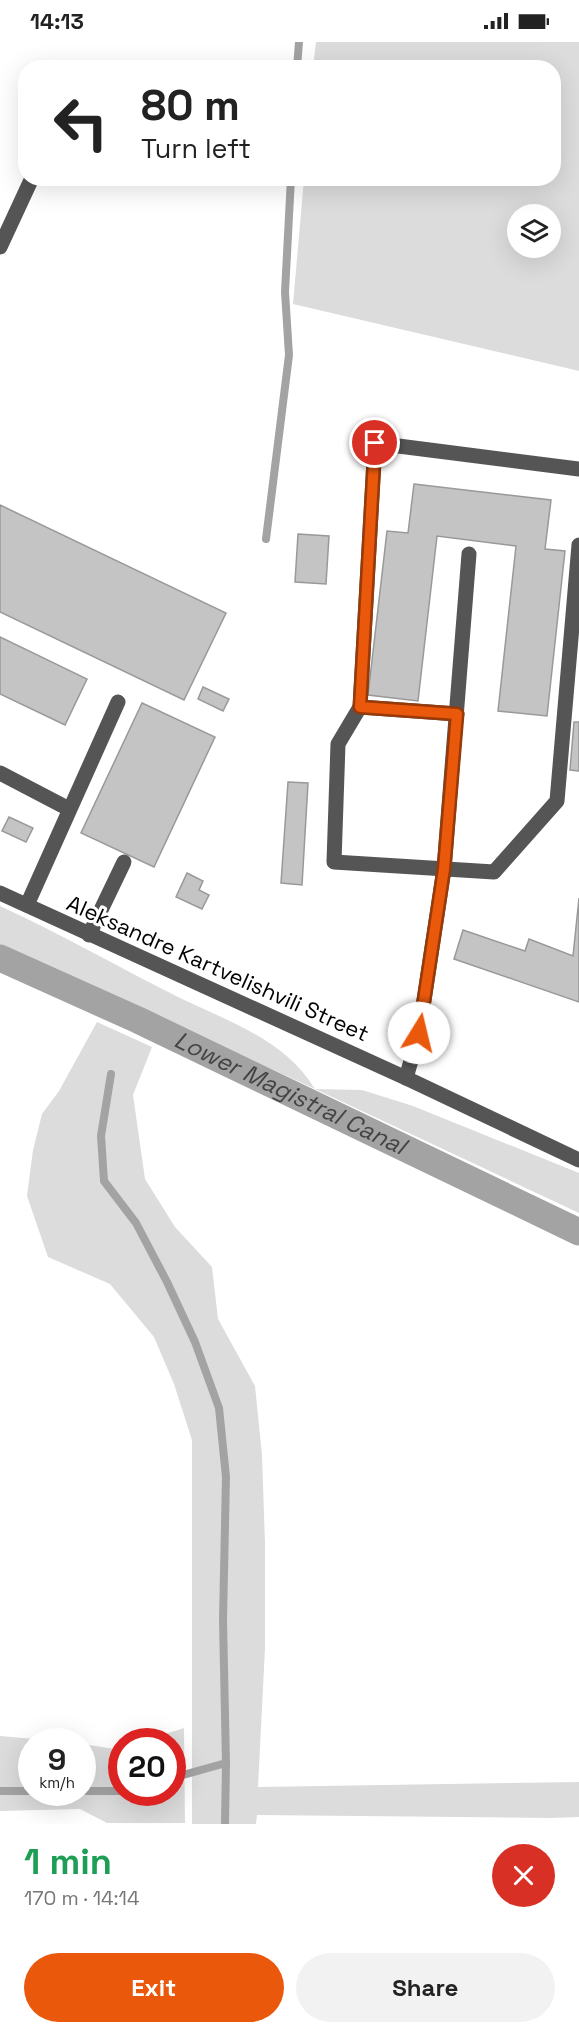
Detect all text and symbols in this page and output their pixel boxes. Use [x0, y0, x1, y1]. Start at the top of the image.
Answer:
text: 14:13 [30, 7, 84, 35]
text: 80 m [141, 79, 240, 132]
icon: left [42, 84, 120, 162]
text: Turn left [141, 131, 251, 166]
map controls [507, 204, 561, 258]
button: layers [507, 204, 561, 258]
pin [349, 417, 400, 468]
icon: arrive [358, 426, 391, 459]
street label: Aleksandre Kartvelishvili Street [63, 889, 373, 1047]
position arrow [387, 1001, 451, 1065]
water label: Lower Magistral Canal [169, 1024, 414, 1163]
speed limit sign: 20 [108, 1728, 186, 1806]
text: 9 [48, 1740, 66, 1779]
text: km/h [39, 1773, 75, 1792]
text: 1 min [24, 1839, 112, 1885]
button: close [492, 1844, 555, 1907]
text: 170 m · 14:14 [24, 1885, 139, 1911]
button: Exit [24, 1953, 284, 2022]
button: Share [296, 1953, 555, 2022]

